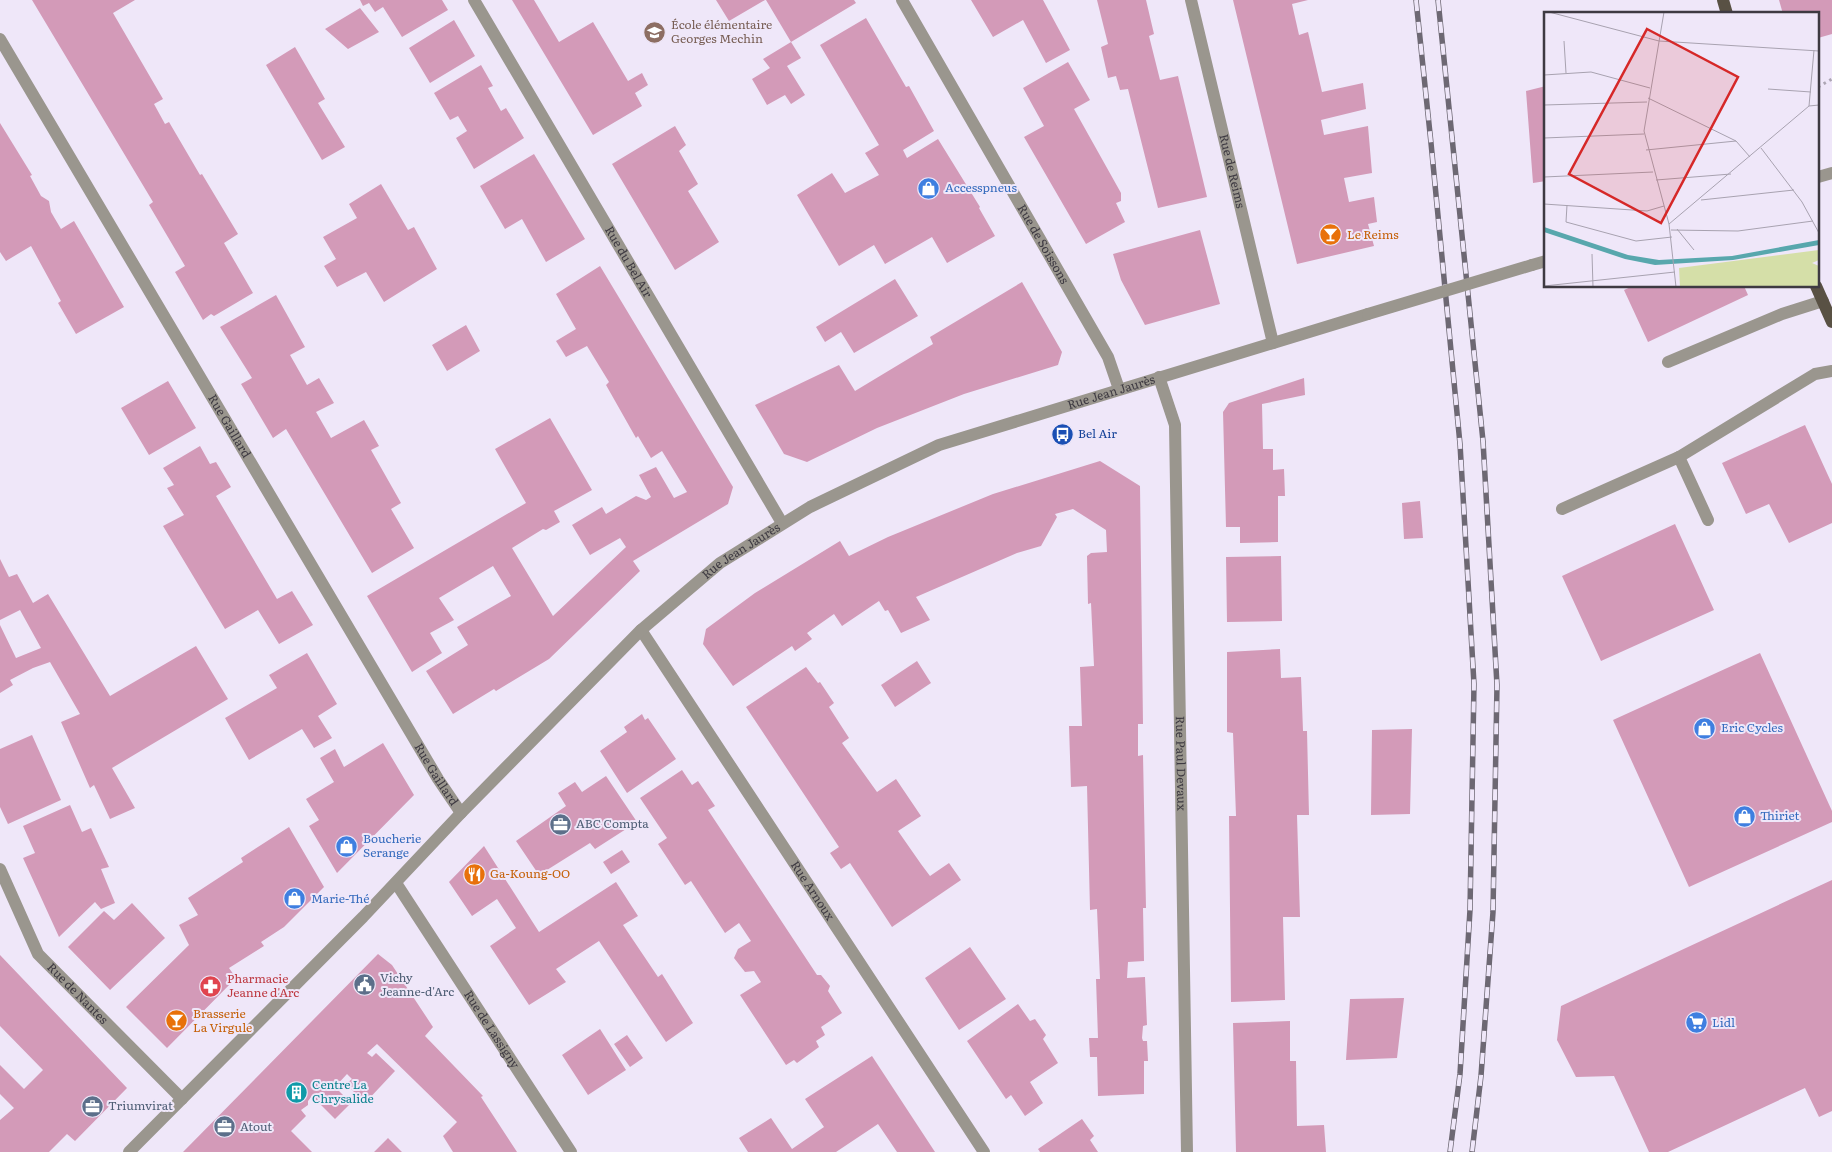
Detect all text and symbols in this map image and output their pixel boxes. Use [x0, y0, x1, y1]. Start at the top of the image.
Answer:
inset map [1544, 12, 1820, 288]
place label: École élémentaire Georges Mechin [671, 15, 772, 47]
school or university icon: École élémentaire Georges Mechin [643, 20, 667, 44]
street label: Rue de Reims [1215, 132, 1251, 210]
shop icon: Accesspneus [917, 176, 941, 200]
place label: Accesspneus [945, 178, 1017, 196]
street label: Rue de Soissons [1014, 200, 1074, 288]
street label: Rue du Bel Air [601, 222, 657, 301]
bar icon: Le Reims [1319, 223, 1343, 247]
place label: Le Reims [1347, 225, 1399, 243]
street label: Rue Jean Jaurès [1065, 369, 1157, 413]
street label: Rue Gaillard [204, 390, 256, 462]
bus stop icon: Bel Air [1050, 422, 1074, 446]
place label: Bel Air [1078, 424, 1117, 442]
street label: Rue Jean Jaurès [697, 517, 784, 583]
street label: Rue Paul Devaux [1172, 716, 1191, 811]
shop icon: Eric Cycles [1693, 716, 1717, 740]
place label: Eric Cycles [1721, 718, 1783, 736]
street label: Rue Gaillard [410, 739, 464, 809]
shop icon: Thiriet [1732, 804, 1756, 828]
place label: Thiriet [1760, 806, 1800, 824]
office icon: ABC Compta [548, 812, 572, 836]
place label: ABC Compta [576, 814, 649, 832]
place label: Boucherie Serange [363, 829, 421, 861]
shop icon: Boucherie Serange [335, 834, 359, 858]
street label: Rue Arnoux [787, 857, 839, 924]
restaurant icon: Ga-Koung-OO [462, 862, 486, 886]
place label: Ga-Koung-OO [490, 864, 570, 882]
shop icon: Marie-Thé [283, 887, 307, 911]
place label: Marie-Thé [311, 889, 369, 907]
street label: Rue de Nantes [44, 958, 113, 1028]
place label: Vichy Jeanne-d'Arc [380, 968, 454, 1000]
place label: Pharmacie Jeanne d'Arc [227, 969, 299, 1001]
public building icon: Vichy Jeanne-d'Arc [352, 973, 376, 997]
pharmacy icon: Pharmacie Jeanne d'Arc [199, 974, 223, 998]
street label: Rue de Lassigny [460, 986, 524, 1072]
place label: Brasserie La Virgule [193, 1004, 252, 1036]
bar icon: Brasserie La Virgule [165, 1009, 189, 1033]
supermarket icon: Lidl [1684, 1011, 1708, 1035]
place label: Lidl [1712, 1013, 1735, 1031]
place label: Centre La Chrysalide [312, 1075, 374, 1107]
building icon: Centre La Chrysalide [284, 1080, 308, 1104]
office icon: Triumvirat [80, 1094, 104, 1118]
place label: Triumvirat [108, 1096, 173, 1114]
office icon: Atout [212, 1115, 236, 1139]
place label: Atout [240, 1117, 272, 1135]

